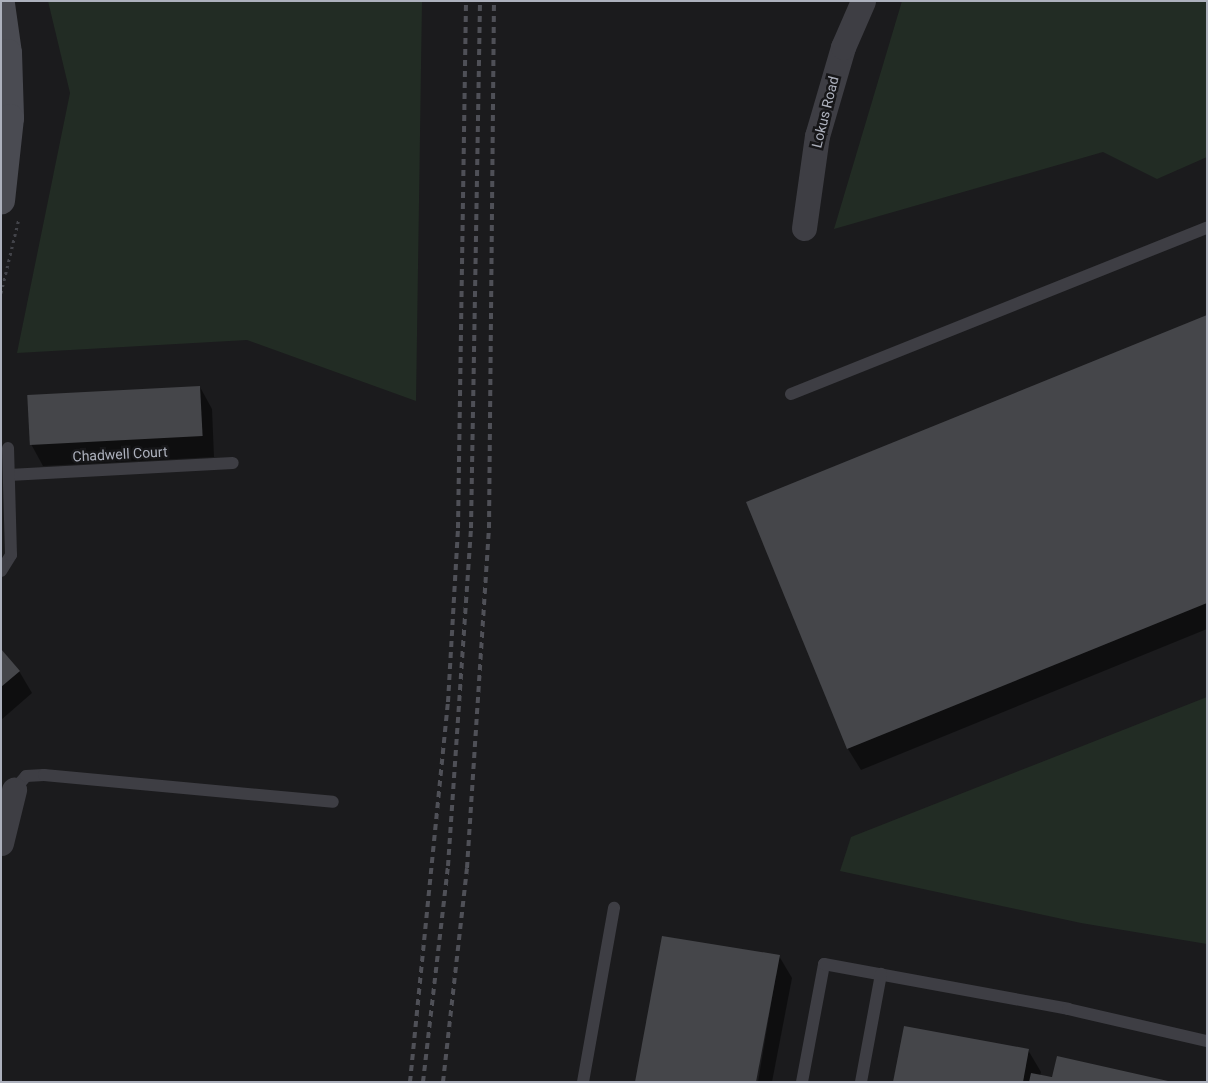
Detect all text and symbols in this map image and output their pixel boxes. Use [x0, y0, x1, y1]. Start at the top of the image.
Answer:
street label: Lokus Road [808, 74, 842, 150]
street label: Chadwell Court [72, 443, 168, 465]

